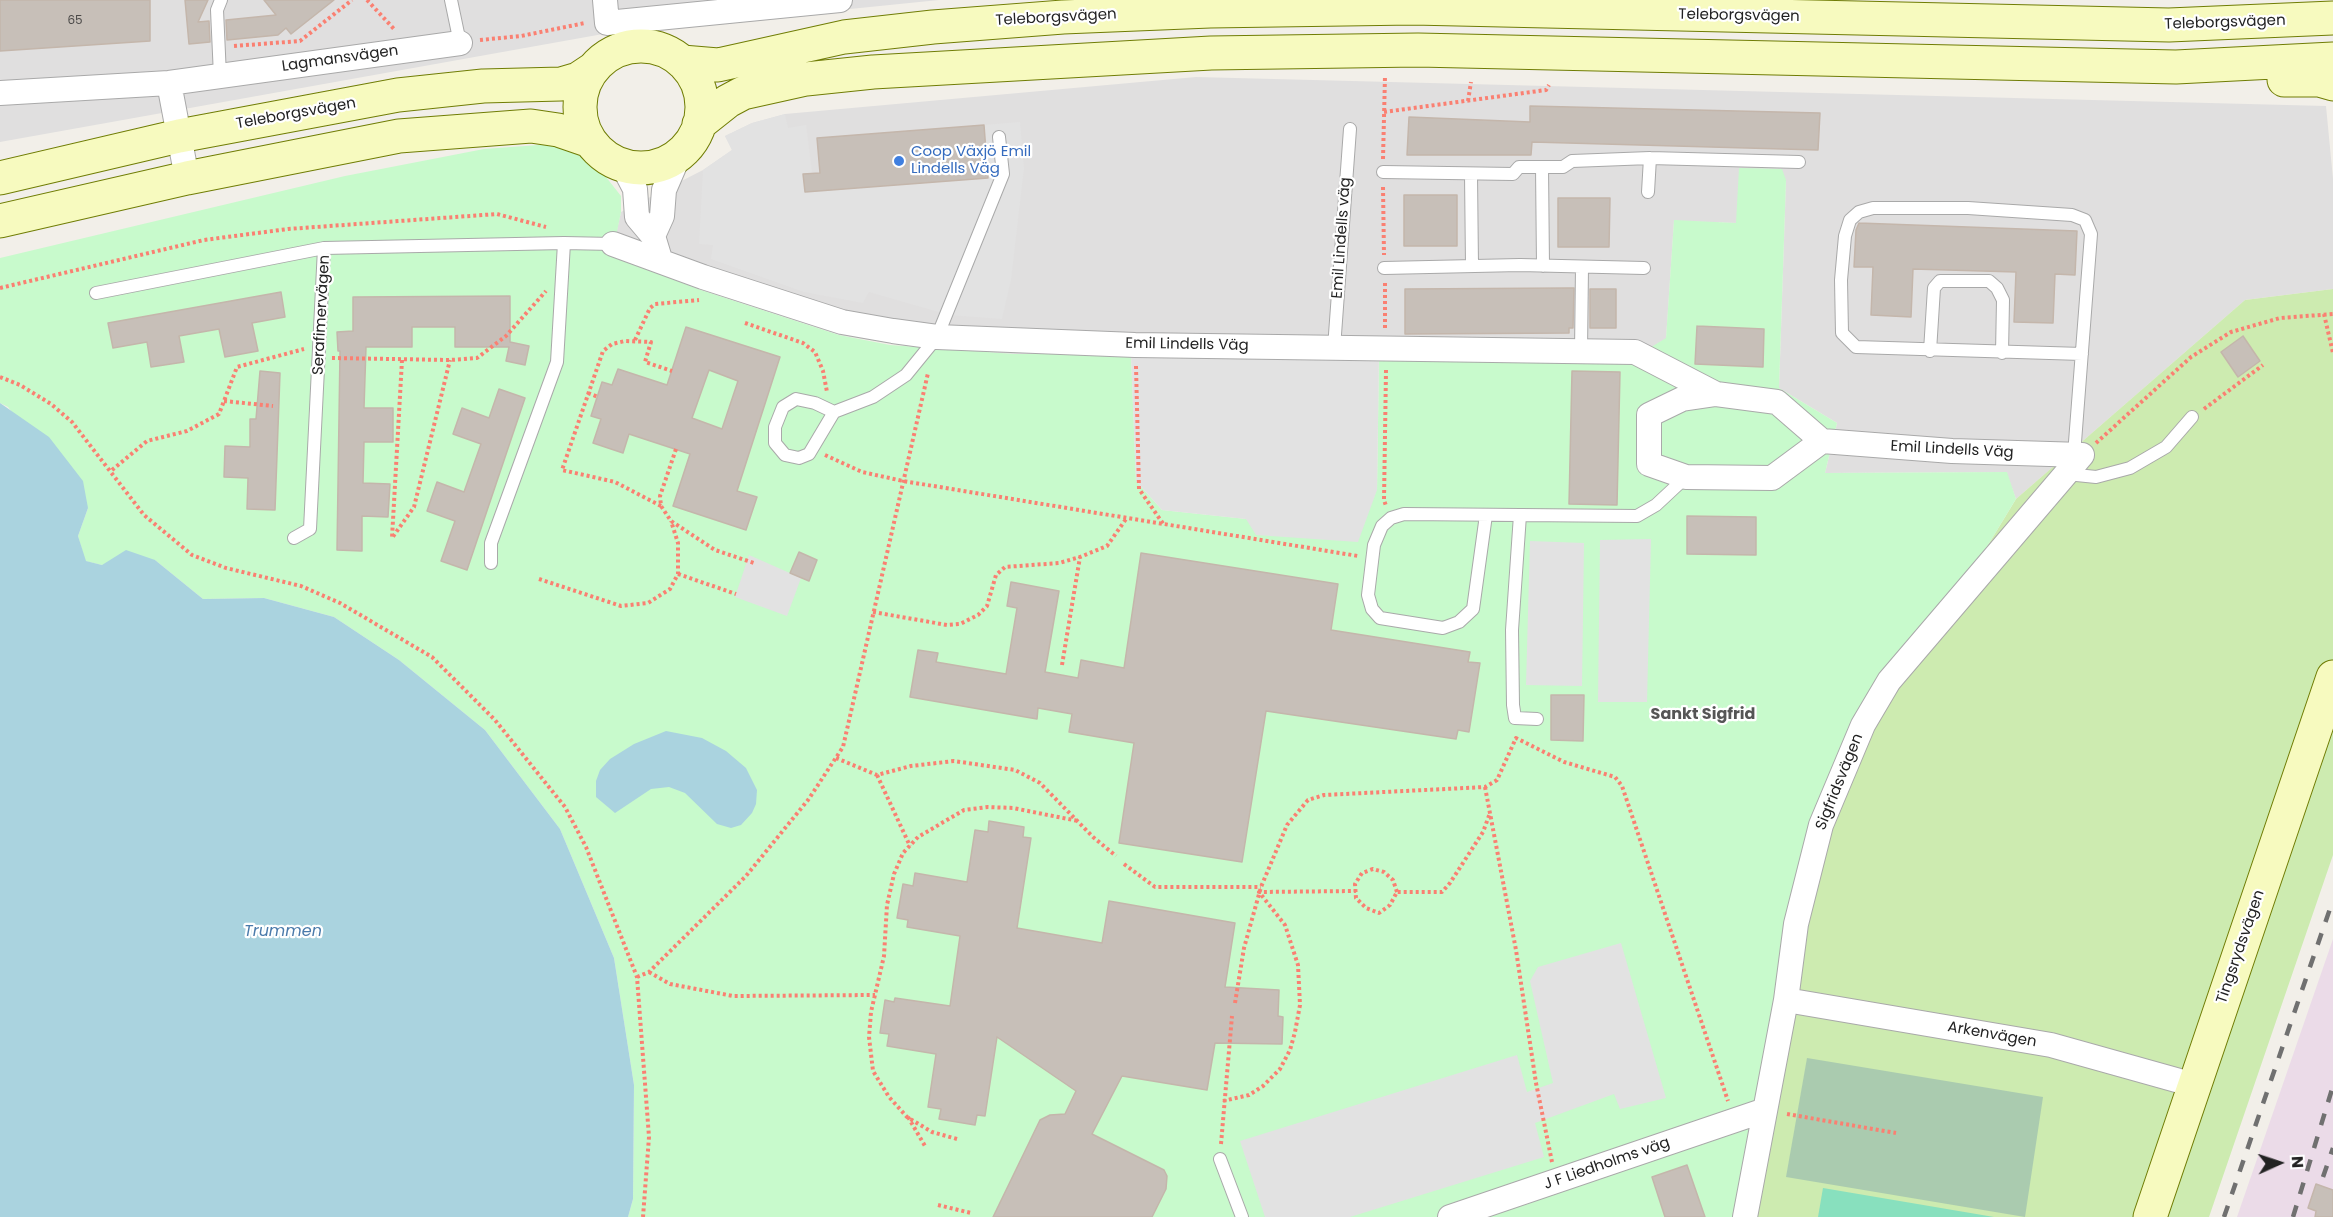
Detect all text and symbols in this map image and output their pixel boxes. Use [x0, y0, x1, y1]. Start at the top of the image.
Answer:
street label: Teleborgsvägen [995, 6, 1117, 30]
street label: Teleborgsvägen [1678, 6, 1800, 26]
street label: Teleborgsvägen [2164, 12, 2286, 34]
house number: 65 [67, 14, 83, 28]
street label: Lagmansvägen [281, 42, 399, 76]
street label: Teleborgsvägen [235, 95, 357, 133]
place label: Coop Växjö Emil Lindells Väg [911, 143, 1031, 178]
marker: Coop Växjö Emil Lindells Väg [892, 154, 906, 168]
street label: Emil Lindells väg [1329, 177, 1355, 299]
street label: Serafimervägen [310, 254, 334, 376]
street label: Emil Lindells Väg [1125, 335, 1249, 355]
street label: Emil Lindells Väg [1890, 438, 2014, 462]
district label: Sankt Sigfrid [1651, 705, 1755, 725]
street label: Sigfridsvägen [1812, 731, 1868, 833]
street label: Tingsrydsvägen [2213, 888, 2269, 1006]
water label: Trummen [244, 922, 322, 942]
street label: Arkenvägen [1946, 1018, 2038, 1052]
north arrow [2249, 1133, 2309, 1193]
street label: J F Liedholms väg [1542, 1134, 1672, 1194]
text: N [2286, 1155, 2309, 1169]

